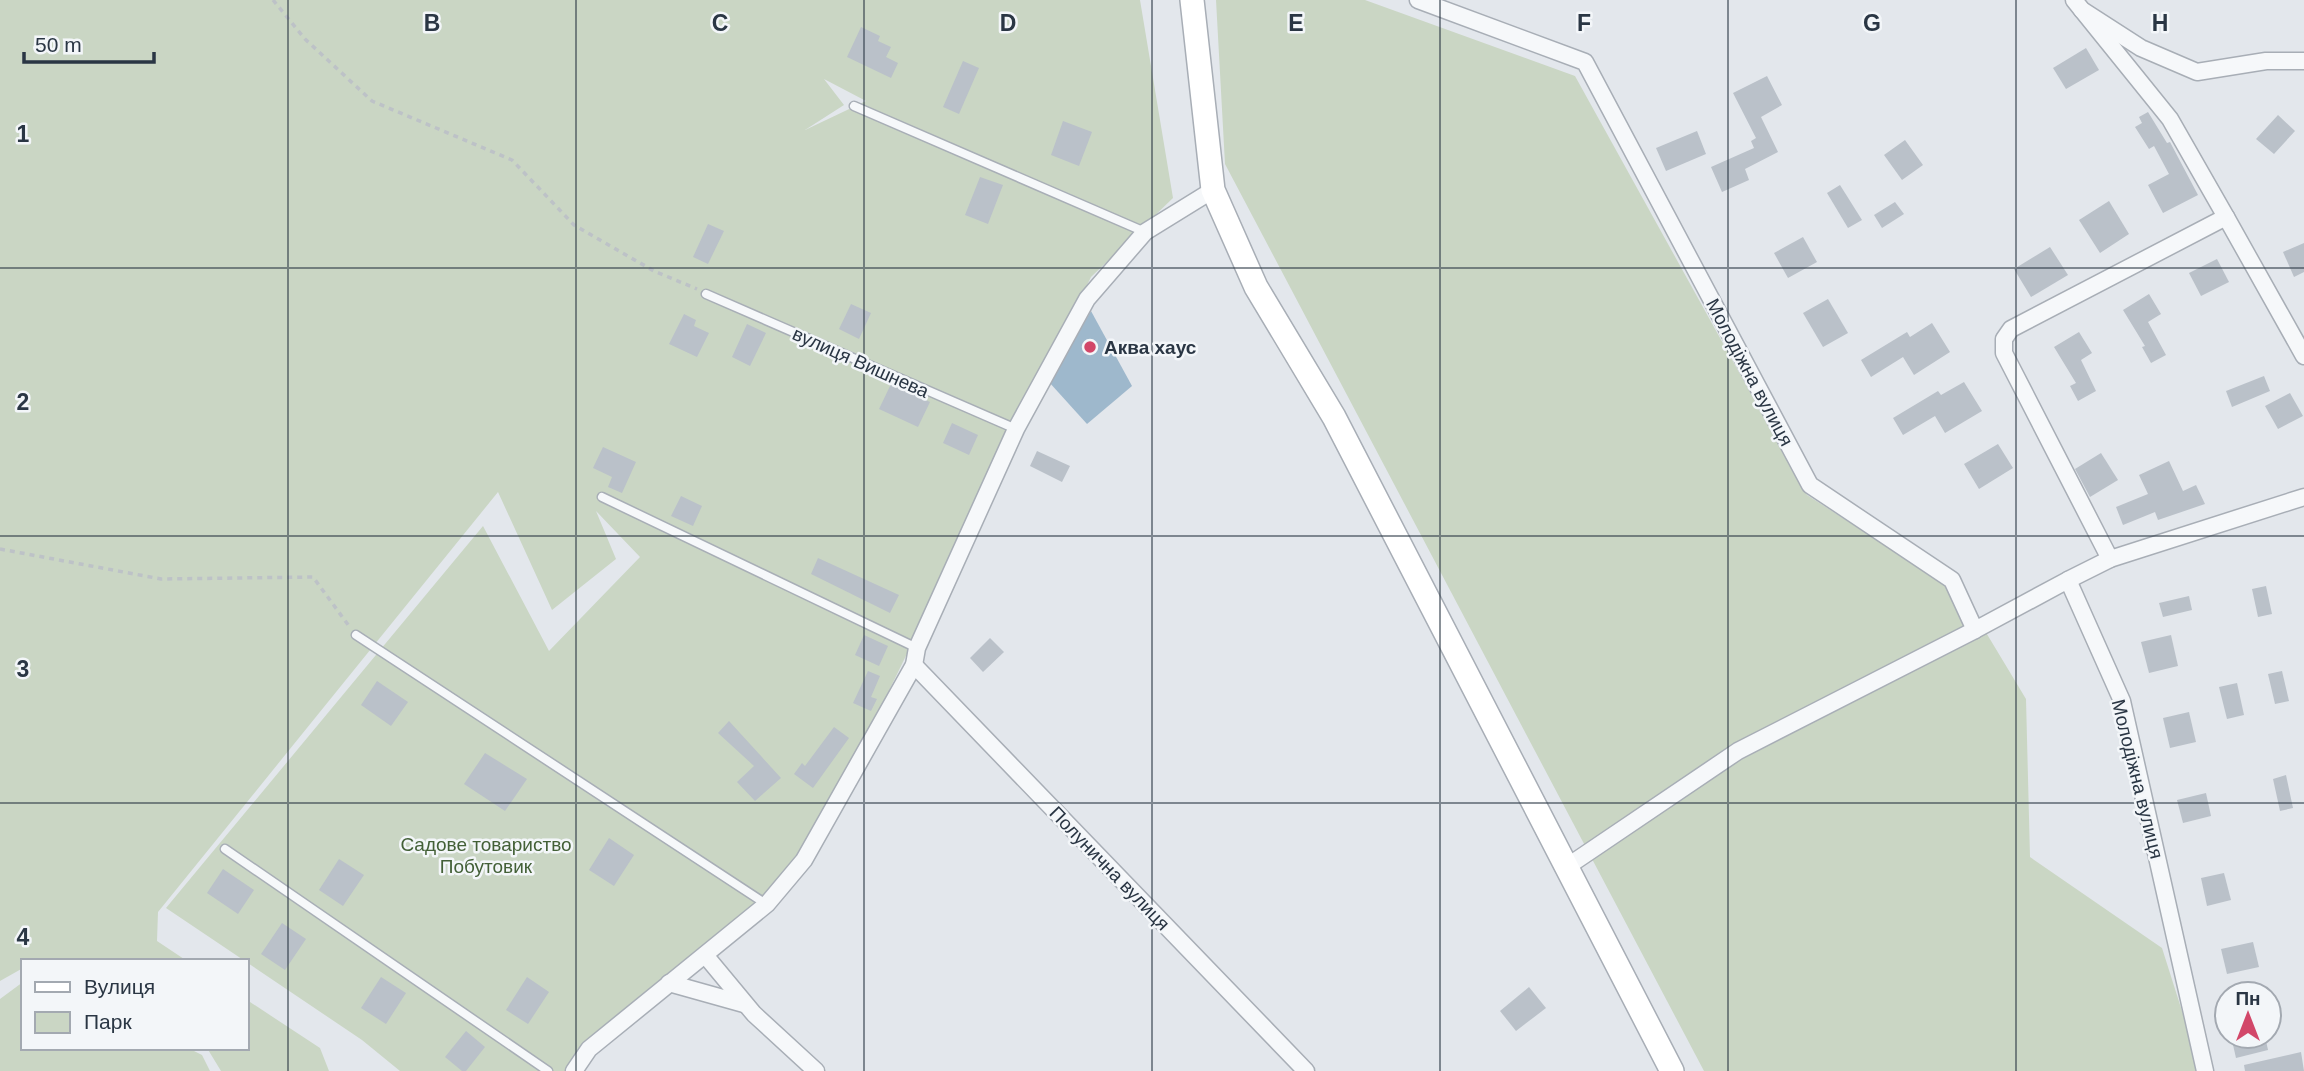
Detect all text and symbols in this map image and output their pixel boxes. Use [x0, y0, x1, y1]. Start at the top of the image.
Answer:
text: B [424, 10, 440, 36]
text: C [712, 10, 728, 36]
text: D [1000, 10, 1016, 36]
text: E [1288, 10, 1304, 36]
text: F [1577, 10, 1591, 36]
text: G [1863, 10, 1881, 36]
text: H [2152, 10, 2168, 36]
scale bar [24, 21, 154, 65]
text: 50 m [35, 33, 82, 56]
text: 1 [17, 121, 30, 147]
street label: Молодіжна вулиця [1702, 295, 1797, 449]
street label: вулиця Вишнева [789, 323, 933, 402]
place label: Аква хаус [1104, 337, 1197, 358]
marker: Аква хаус [1082, 339, 1098, 355]
text: 2 [17, 389, 29, 415]
text: 3 [17, 656, 29, 682]
street label: Молодіжна вулиця [2108, 697, 2167, 861]
street label: Полунична вулиця [1045, 802, 1174, 934]
park label: Садове товариство Побутовик [400, 834, 572, 877]
text: 4 [17, 924, 30, 950]
legend [21, 959, 248, 1050]
text: Вулиця [84, 975, 155, 998]
north arrow [2213, 980, 2283, 1050]
text: Пн [2235, 988, 2261, 1009]
text: Парк [84, 1010, 132, 1033]

